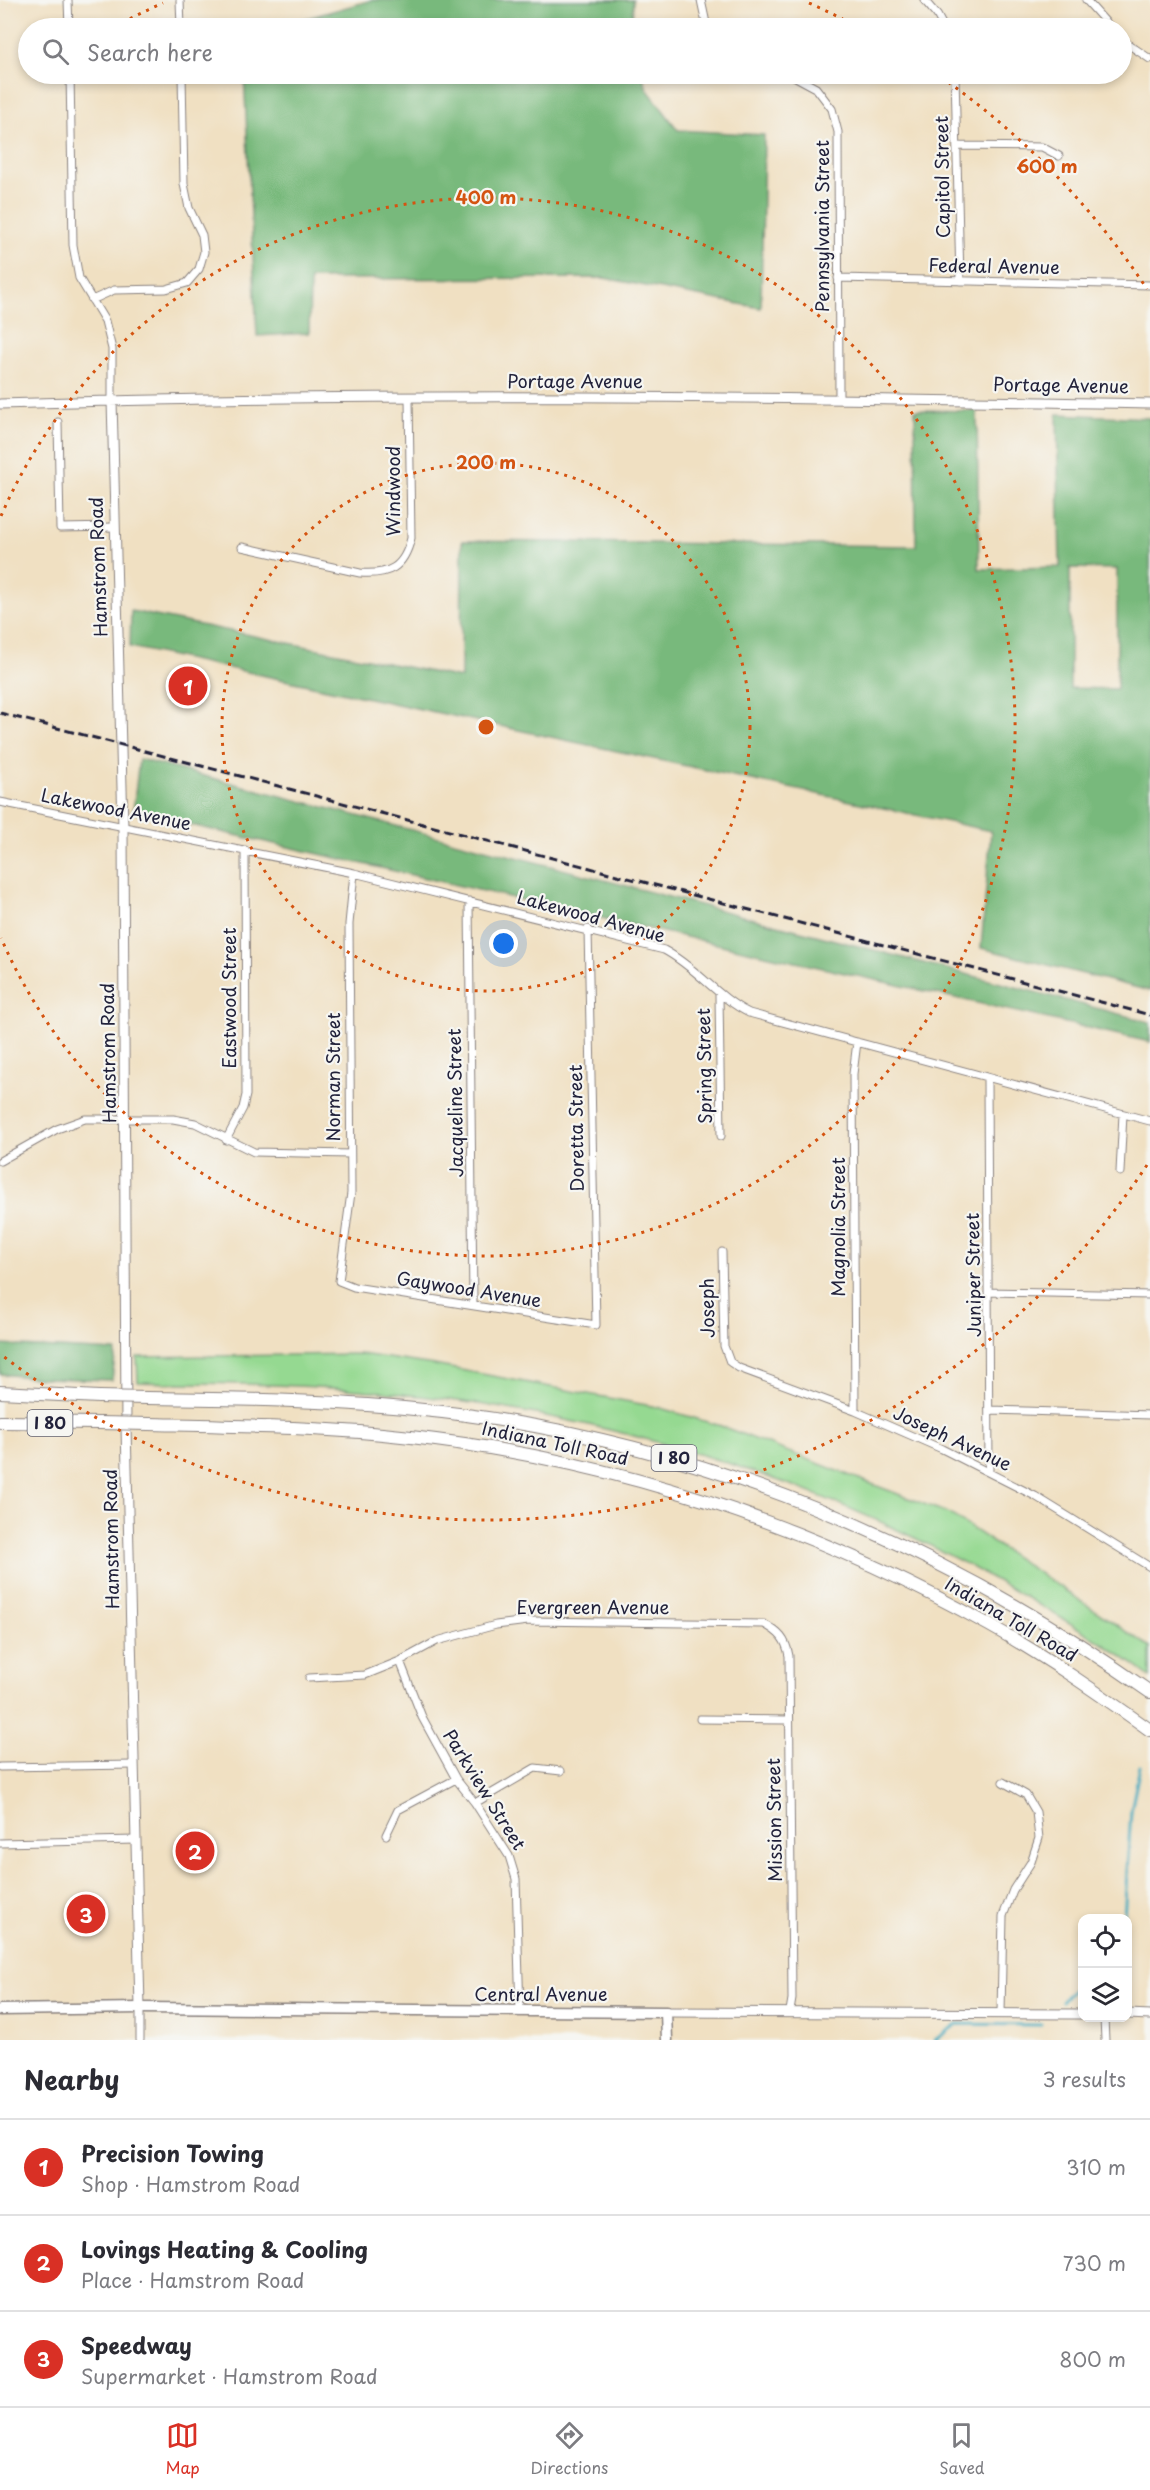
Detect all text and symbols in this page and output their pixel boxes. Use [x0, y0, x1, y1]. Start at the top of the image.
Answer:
search box [18, 18, 1132, 84]
icon: search [39, 35, 72, 68]
text: Search here [87, 35, 213, 68]
street label: Capitol Street [927, 116, 956, 238]
street label: Pennsylvania Street [808, 140, 835, 312]
text: 600 m [1016, 152, 1078, 179]
text: 400 m [456, 183, 516, 210]
street label: Federal Avenue [928, 251, 1060, 280]
street label: Portage Avenue [507, 367, 643, 394]
street label: Portage Avenue [993, 370, 1129, 399]
street label: Windwood [379, 446, 406, 536]
text: 200 m [456, 448, 516, 475]
street label: Hamstrom Road [82, 497, 113, 638]
pin: 1 [168, 664, 207, 708]
centre of rings [476, 717, 496, 737]
street label: Lakewood Avenue [39, 781, 194, 836]
street label: Lakewood Avenue [514, 883, 669, 948]
street label: Eastwood Street [215, 927, 242, 1069]
your location [489, 929, 518, 958]
street label: Hamstrom Road [93, 983, 122, 1123]
street label: Spring Street [689, 1008, 718, 1124]
street label: Norman Street [319, 1012, 346, 1141]
street label: Jacqueline Street [440, 1028, 469, 1178]
street label: Doretta Street [561, 1064, 590, 1192]
street label: Magnolia Street [824, 1157, 851, 1297]
street label: Juniper Street [958, 1213, 987, 1337]
street label: Gaywood Avenue [395, 1264, 544, 1313]
street label: Joseph [692, 1278, 721, 1338]
street label: Joseph Avenue [889, 1398, 1016, 1477]
road number: I 80 [28, 1410, 72, 1436]
street label: Indiana Toll Road [479, 1414, 631, 1471]
road number: I 80 [652, 1445, 696, 1471]
street label: Hamstrom Road [96, 1469, 125, 1609]
street label: Indiana Toll Road [940, 1570, 1083, 1668]
street label: Evergreen Avenue [517, 1593, 670, 1620]
street label: Parkview Street [437, 1724, 533, 1855]
street label: Mission Street [759, 1758, 788, 1882]
pin: 2 [176, 1828, 214, 1874]
pin: 3 [66, 1892, 106, 1936]
map controls [1078, 1914, 1132, 2022]
button: locate [1078, 1914, 1132, 1968]
button: layers [1078, 1968, 1132, 2022]
street label: Central Avenue [474, 1980, 608, 2007]
text: Nearby [24, 2060, 119, 2099]
text: 3 results [1043, 2064, 1126, 2094]
text: Precision Towing [81, 2136, 264, 2169]
text: 1 [39, 2152, 48, 2182]
text: 310 m [1066, 2152, 1126, 2182]
text: Shop · Hamstrom Road [81, 2169, 301, 2199]
text: Lovings Heating & Cooling [81, 2232, 368, 2265]
text: 2 [36, 2248, 51, 2278]
text: 730 m [1063, 2248, 1126, 2278]
text: Place · Hamstrom Road [81, 2265, 304, 2295]
text: Speedway [81, 2328, 192, 2361]
text: 3 [37, 2344, 50, 2374]
text: 800 m [1059, 2344, 1126, 2374]
text: Supermarket · Hamstrom Road [81, 2361, 378, 2391]
tab: Map [165, 2419, 200, 2479]
tab: Directions [530, 2419, 608, 2479]
tab: Saved [939, 2419, 985, 2479]

